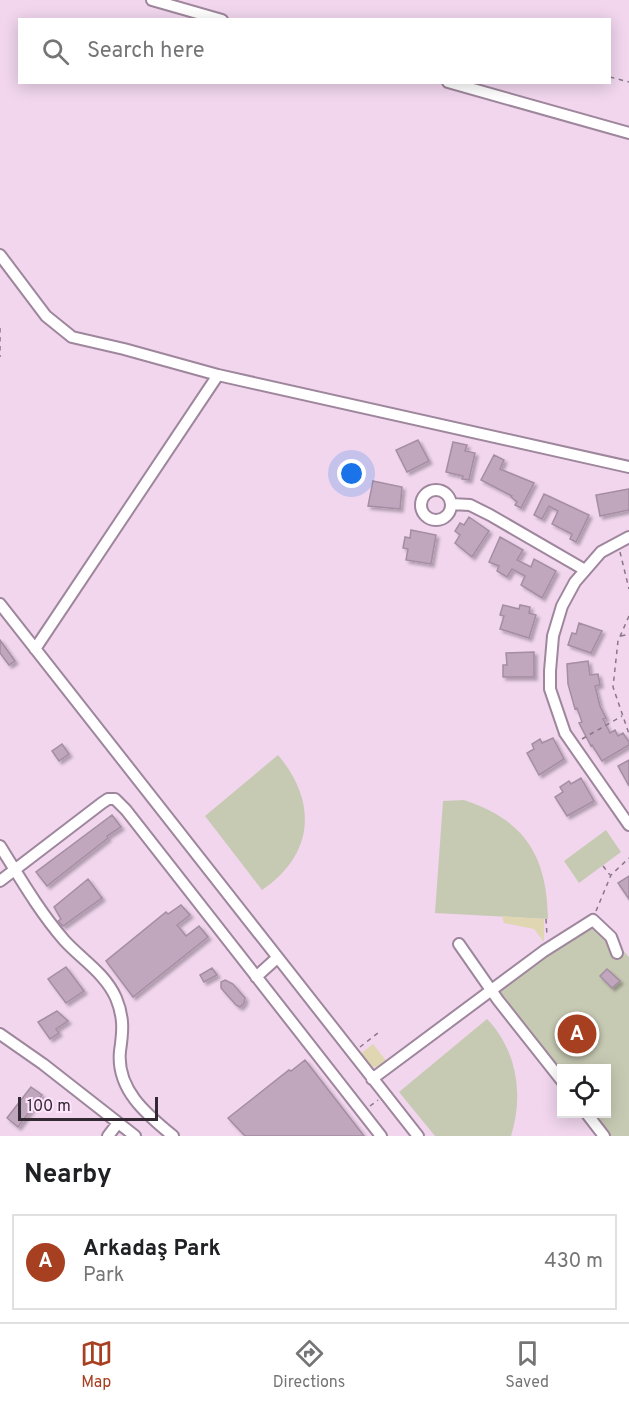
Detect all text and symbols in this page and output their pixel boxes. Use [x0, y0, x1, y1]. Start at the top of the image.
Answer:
search box [18, 18, 611, 84]
icon: search [39, 35, 72, 68]
text: Search here [87, 38, 205, 65]
your location [337, 459, 366, 488]
pin: A [558, 1012, 596, 1056]
map controls [557, 1064, 611, 1118]
button: locate [557, 1064, 611, 1118]
scale bar [18, 1094, 158, 1122]
text: 100 m [27, 1097, 71, 1117]
text: Nearby [24, 1159, 112, 1192]
text: Arkadaş Park [83, 1236, 221, 1263]
text: A [38, 1249, 53, 1275]
text: 430 m [544, 1249, 603, 1275]
text: Park [83, 1263, 124, 1289]
tab: Map [80, 1337, 113, 1393]
tab: Directions [273, 1337, 345, 1393]
tab: Saved [505, 1337, 549, 1393]

